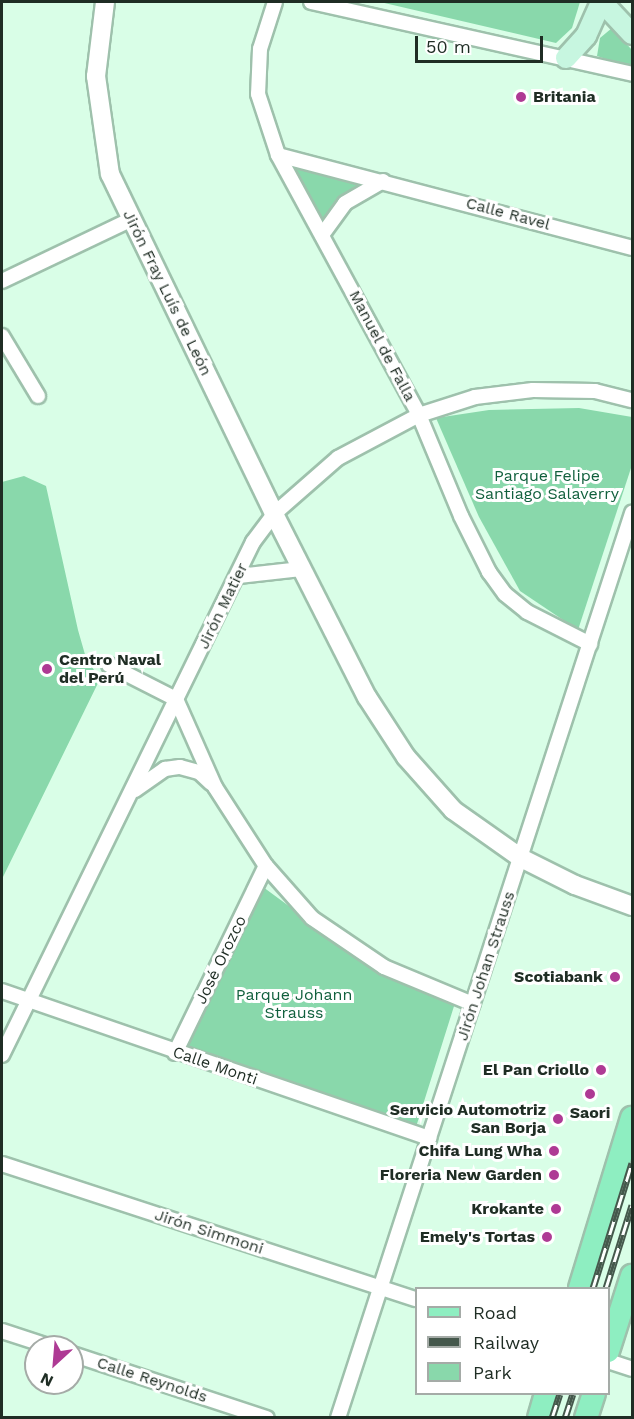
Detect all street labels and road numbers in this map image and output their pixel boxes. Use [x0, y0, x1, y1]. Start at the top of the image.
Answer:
street label: Calle Ravel [464, 194, 552, 234]
street label: Jirón Fray Luís de León [118, 207, 216, 379]
street label: Manuel de Falla [345, 287, 419, 405]
street label: Jirón Matier [194, 560, 252, 652]
street label: Jirón Johan Strauss [453, 889, 519, 1043]
street label: José Orozco [191, 913, 251, 1007]
street label: Calle Monti [170, 1043, 260, 1089]
street label: Jirón Simmoni [152, 1205, 266, 1259]
street label: Calle Reynolds [94, 1353, 210, 1407]

